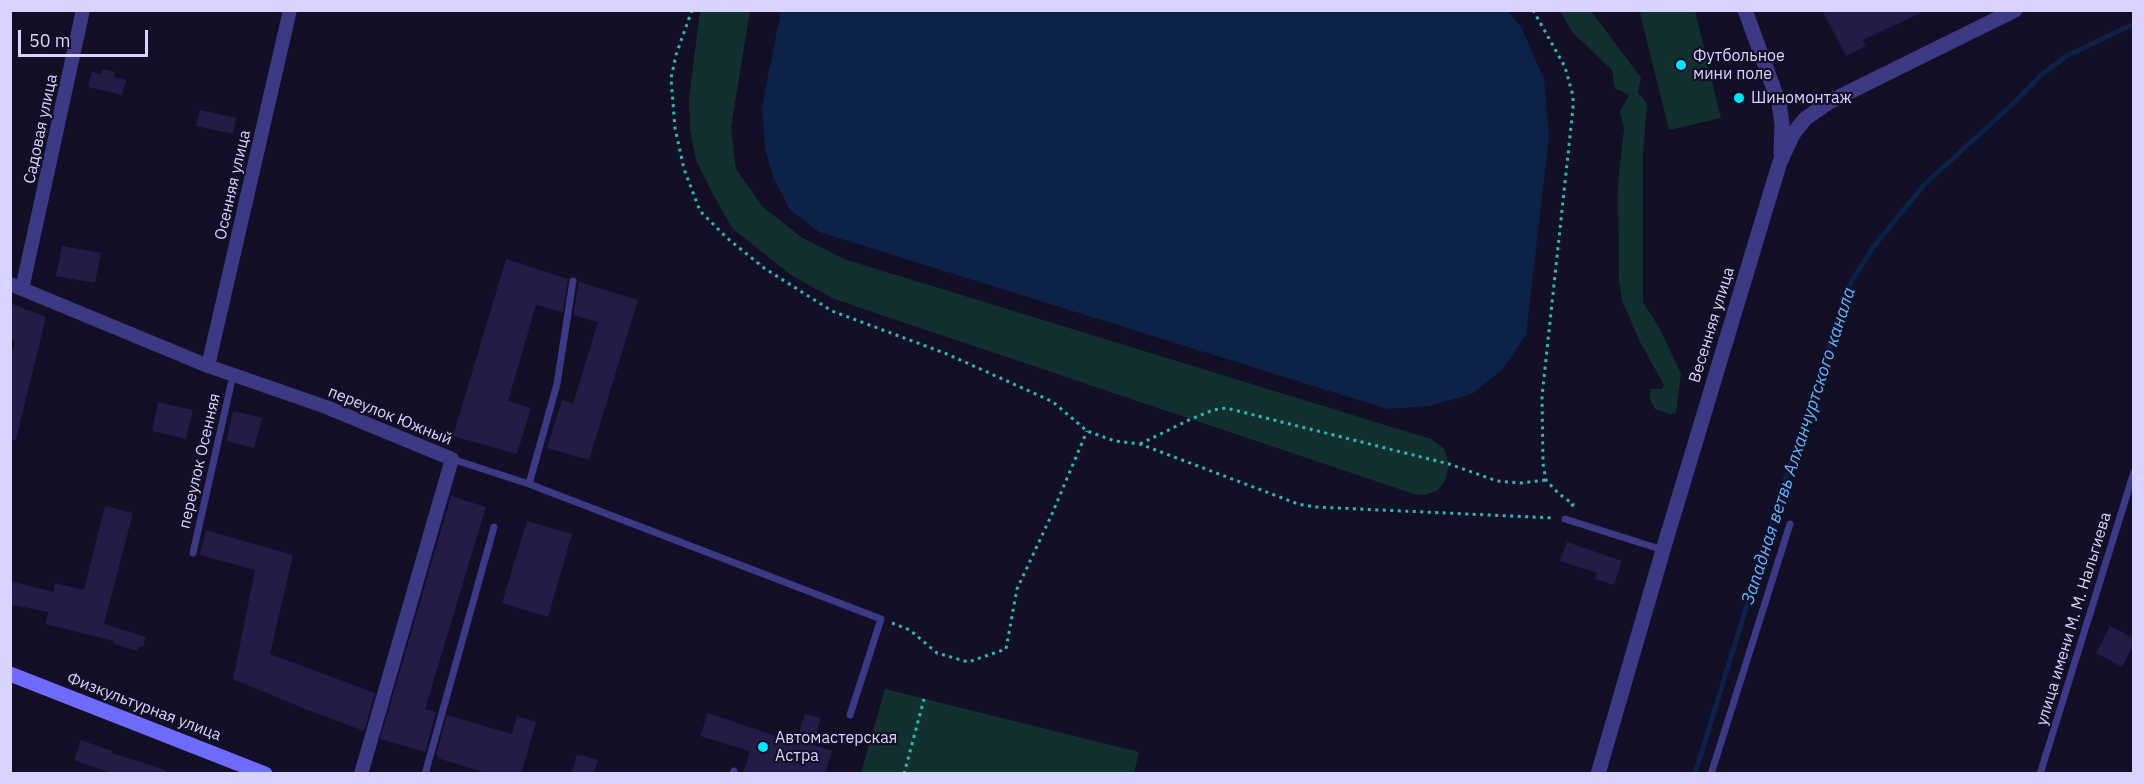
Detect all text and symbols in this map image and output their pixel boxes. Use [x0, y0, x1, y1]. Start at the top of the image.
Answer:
scale bar [21, 18, 152, 56]
text: 50 m [29, 29, 71, 52]
place label: Футбольное мини поле [1693, 46, 1785, 84]
marker: Футбольное мини поле [1674, 58, 1688, 72]
street label: Садовая улица [20, 73, 62, 185]
place label: Шиномонтаж [1751, 88, 1852, 108]
marker: Шиномонтаж [1732, 91, 1746, 105]
street label: Осенняя улица [211, 128, 255, 242]
street label: Весенняя улица [1685, 265, 1739, 385]
water label: Западная ветвь Алханчуртского канала [1737, 285, 1861, 607]
street label: переулок Южный [325, 382, 455, 450]
street label: переулок Осенняя [175, 391, 225, 531]
street label: улица имени М. М. Нальгиева [2032, 510, 2116, 728]
street label: Физкультурная улица [64, 669, 224, 745]
place label: Автомастерская Астра [775, 728, 897, 766]
marker: Автомастерская Астра [756, 740, 770, 754]

